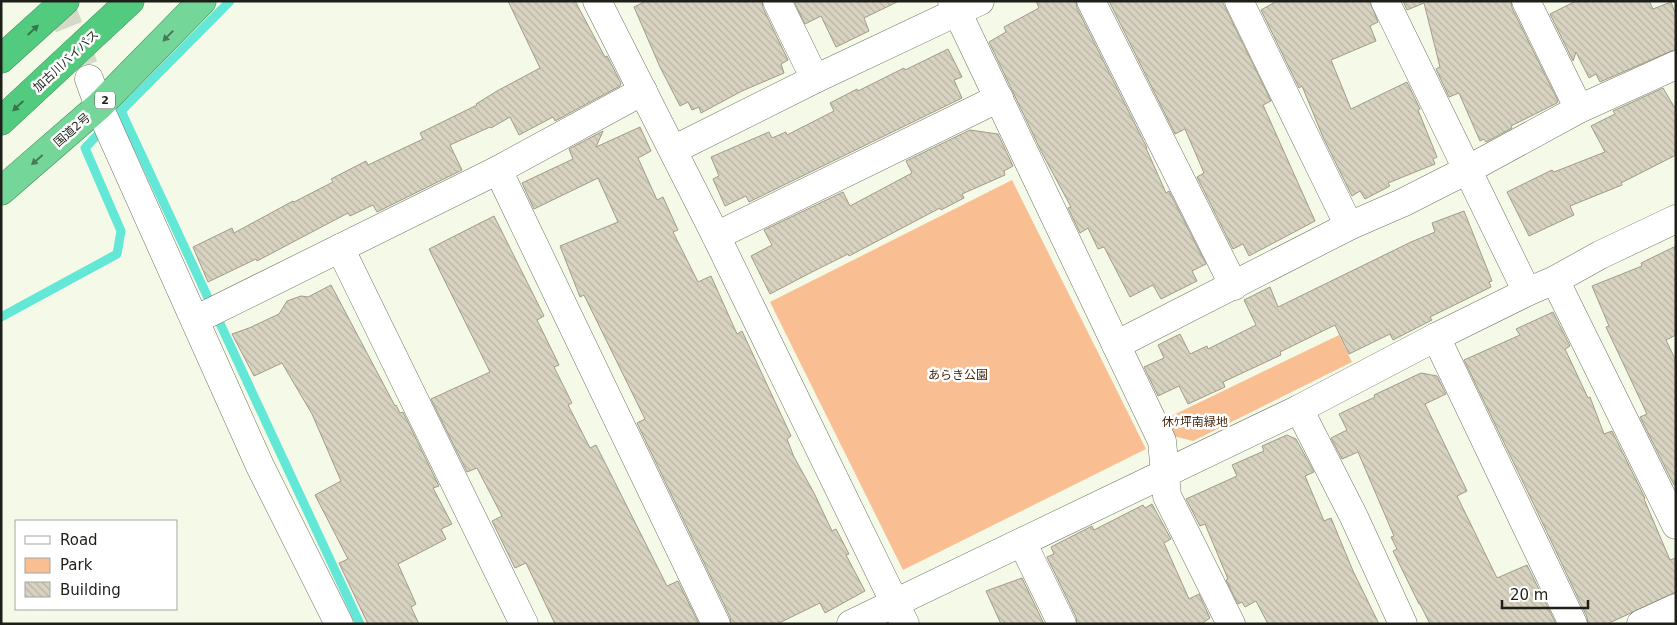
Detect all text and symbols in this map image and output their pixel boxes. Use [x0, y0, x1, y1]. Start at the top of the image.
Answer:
one-way arrow [27, 24, 39, 36]
street label: 加古川バイパス [31, 27, 101, 95]
one-way arrow [162, 30, 174, 42]
road number: 2 [95, 92, 115, 108]
one-way arrow [12, 100, 24, 112]
street label: 国道2号 [51, 110, 93, 150]
one-way arrow [31, 154, 44, 165]
park label: あらき公園 [928, 368, 988, 382]
park label: 休ｹ坪南緑地 [1162, 415, 1228, 429]
legend [15, 520, 178, 610]
text: Road [60, 531, 98, 549]
text: Park [60, 556, 93, 574]
scale bar [1502, 578, 1588, 610]
text: Building [60, 581, 121, 599]
text: 20 m [1510, 586, 1548, 604]

